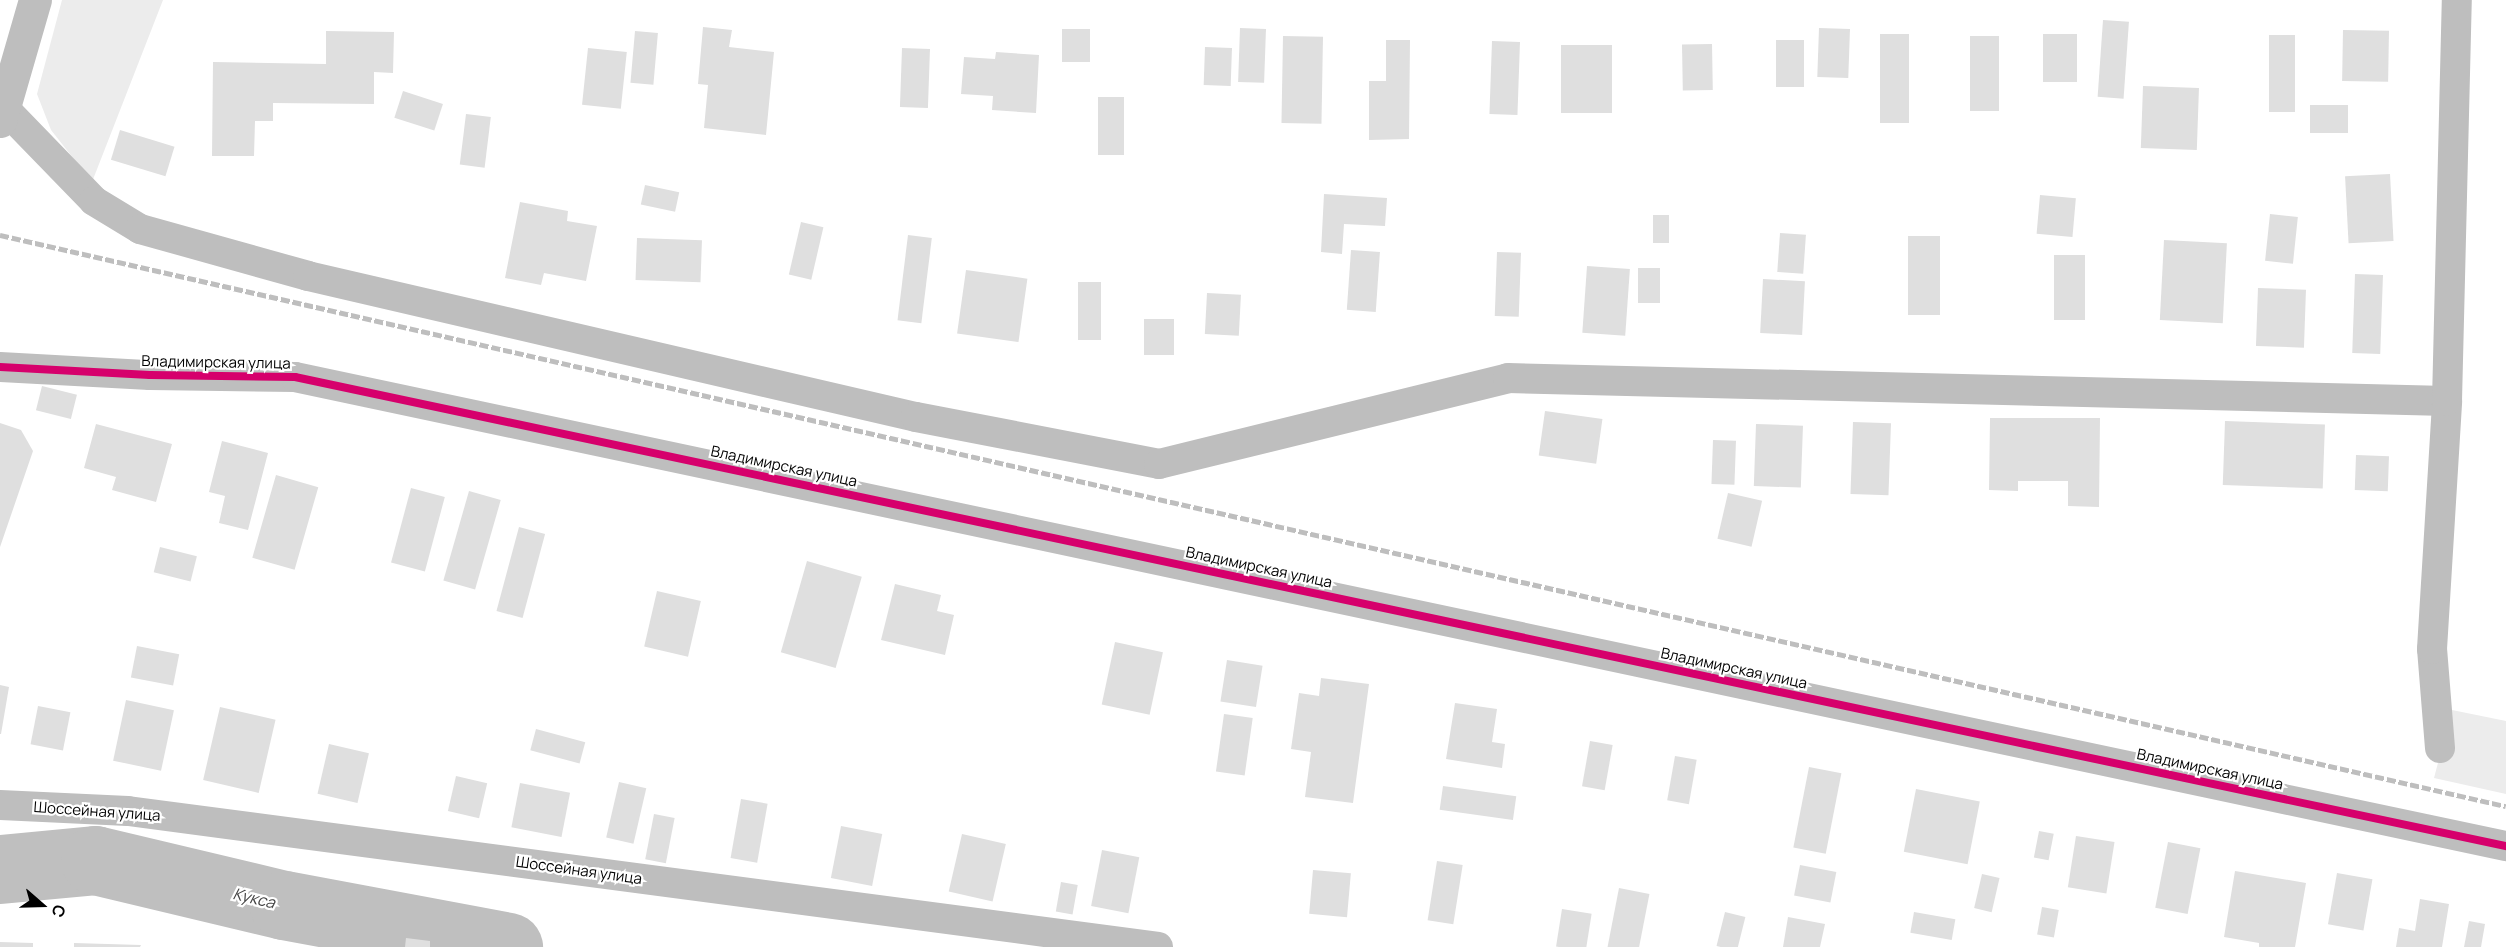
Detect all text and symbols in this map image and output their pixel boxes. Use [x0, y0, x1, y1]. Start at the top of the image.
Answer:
street label: Владимирская улица [141, 352, 291, 372]
street label: Владимирская улица [709, 442, 859, 490]
street label: Владимирская улица [1184, 543, 1334, 591]
street label: Владимирская улица [1659, 644, 1809, 692]
street label: Владимирская улица [2135, 745, 2285, 793]
street label: Шоссейная улица [33, 798, 161, 824]
street label: Шоссейная улица [515, 852, 643, 888]
north arrow [12, 875, 72, 935]
water label: Кукса [231, 884, 277, 912]
text: С [47, 902, 71, 920]

